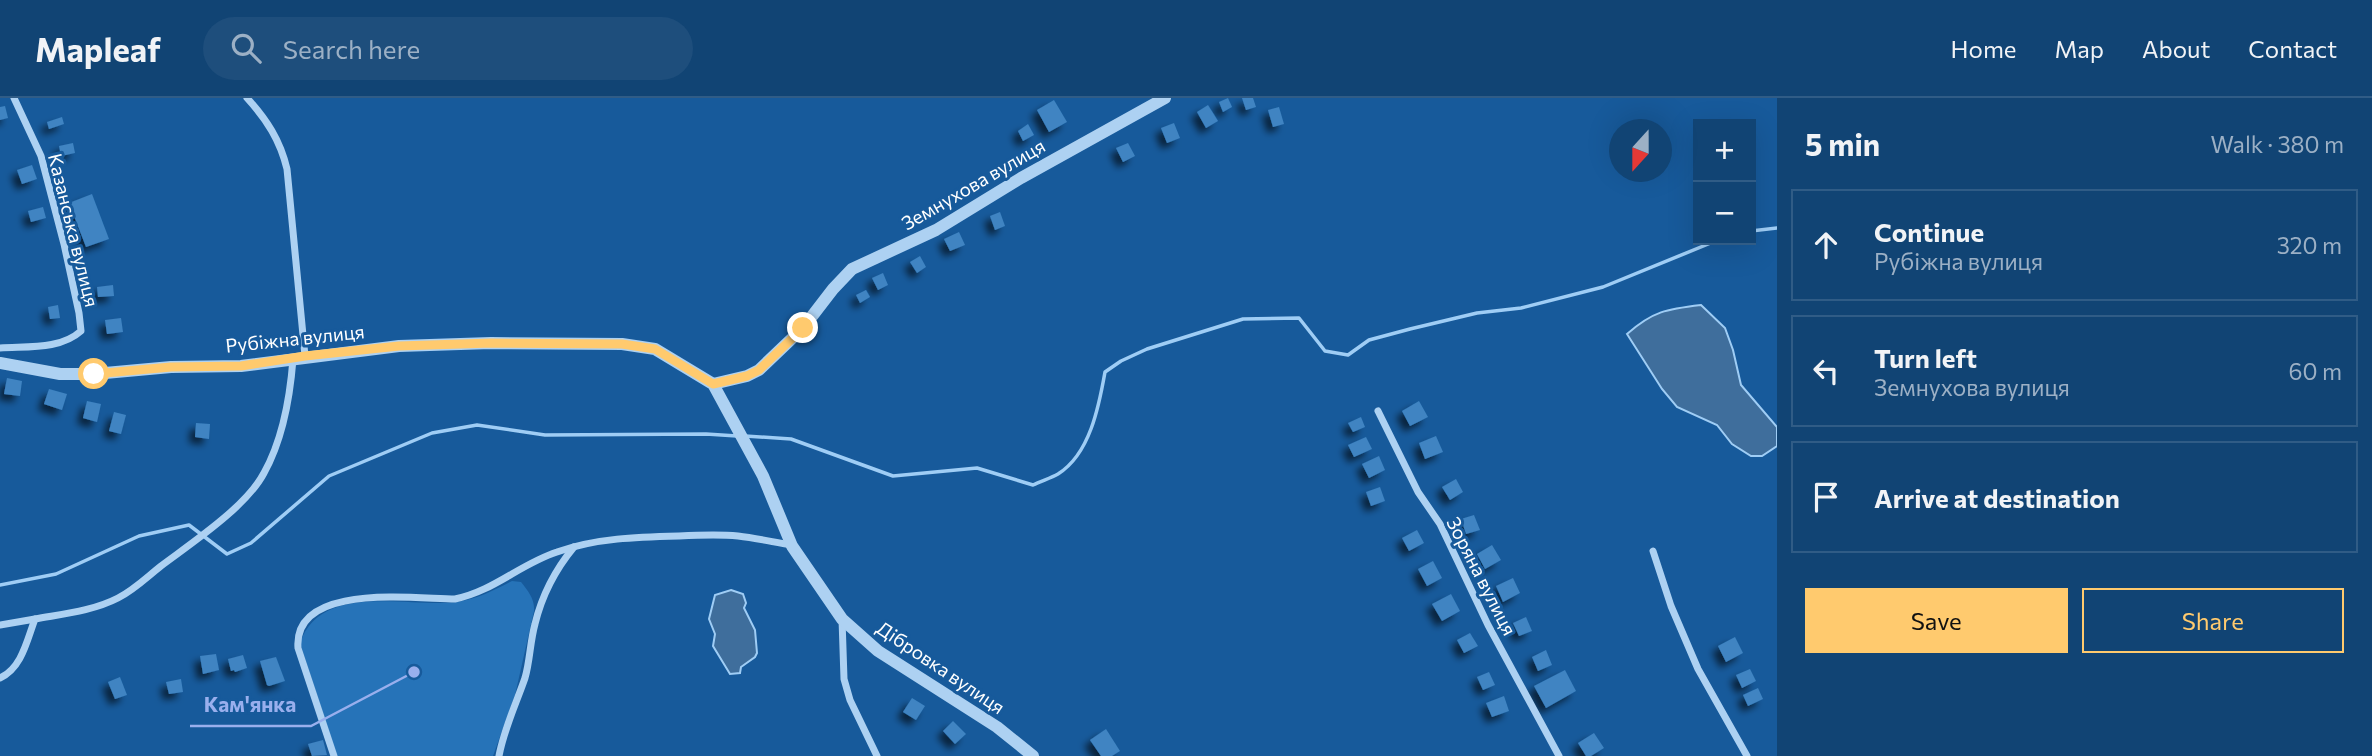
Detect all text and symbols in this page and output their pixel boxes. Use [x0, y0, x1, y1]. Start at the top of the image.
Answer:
search box [203, 17, 693, 80]
text: Mapleaf [35, 28, 161, 69]
icon: search [227, 29, 265, 67]
text: Search here [283, 33, 420, 64]
text: Home [1951, 34, 2017, 63]
text: Map [2055, 34, 2104, 63]
text: About [2142, 34, 2210, 63]
text: Contact [2248, 34, 2337, 63]
north arrow [1609, 119, 1672, 182]
map controls [1693, 119, 1756, 245]
button: + [1693, 119, 1756, 182]
text: 5 min [1805, 125, 1880, 162]
text: Walk · 380 m [2211, 130, 2344, 158]
street label: Земнухова вулиця [897, 134, 1049, 234]
street label: Казанська вулиця [44, 151, 104, 309]
button: − [1693, 182, 1756, 245]
text: Continue [1874, 216, 1984, 247]
icon: ahead [1807, 226, 1845, 264]
text: 320 m [2277, 231, 2342, 259]
text: Рубіжна вулиця [1874, 247, 2043, 275]
route end [787, 312, 818, 343]
street label: Рубіжна вулиця [224, 319, 366, 357]
text: Turn left [1874, 342, 1977, 373]
icon: left [1807, 352, 1845, 390]
text: 60 m [2289, 357, 2342, 385]
route start [78, 358, 109, 389]
text: Земнухова вулиця [1874, 373, 2070, 401]
icon: arrive [1807, 478, 1845, 516]
text: Arrive at destination [1874, 482, 2120, 513]
street label: Зоряна вулиця [1442, 513, 1522, 639]
button: Save [1805, 588, 2068, 653]
button: Share [2082, 588, 2344, 653]
street label: Дібровка вулиця [873, 616, 1009, 718]
callout: Кам'янка [190, 684, 311, 726]
text: Кам'янка [204, 691, 296, 716]

